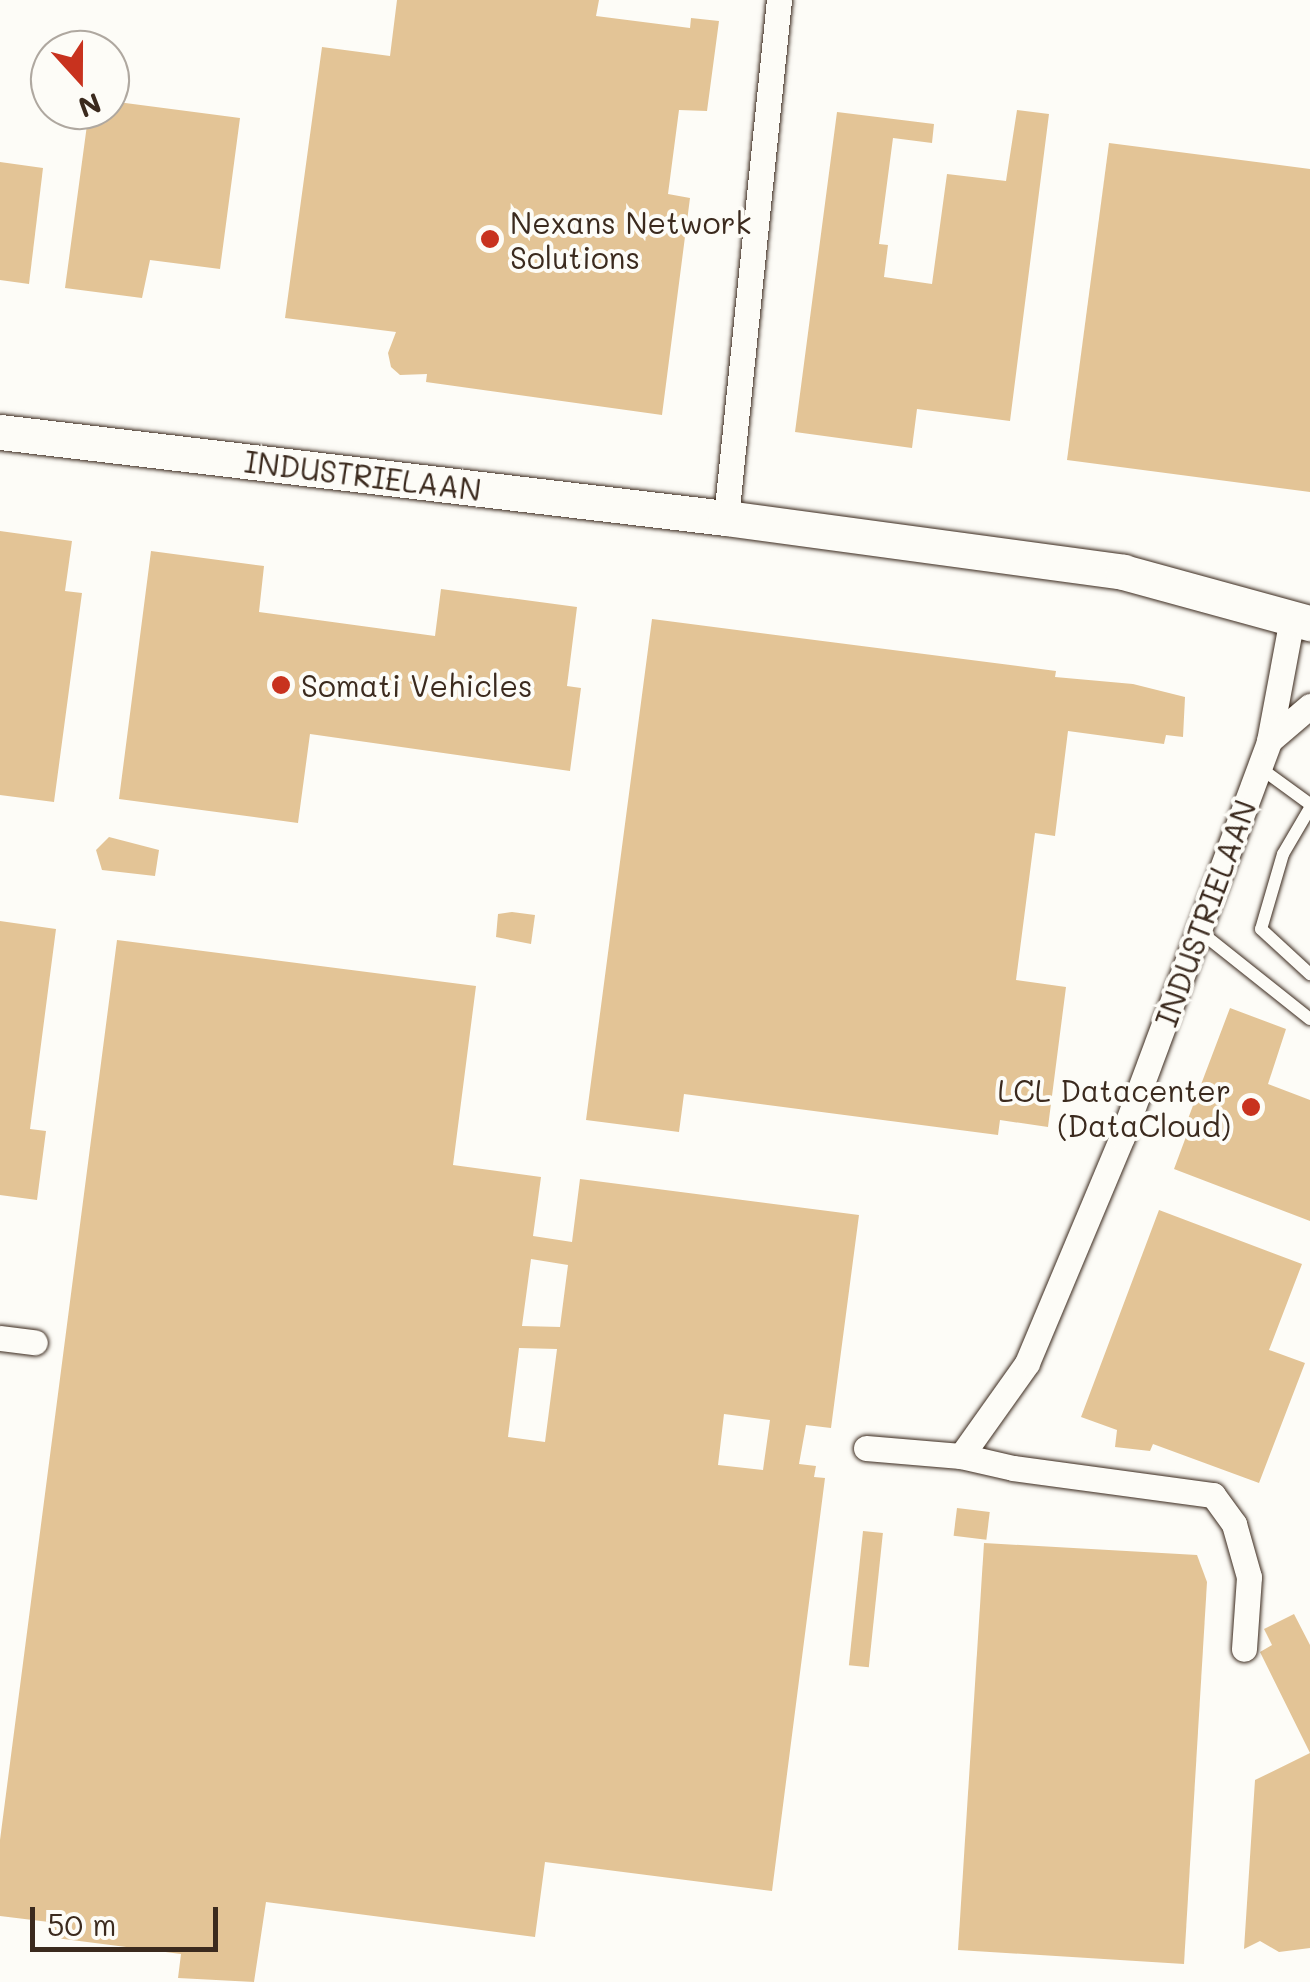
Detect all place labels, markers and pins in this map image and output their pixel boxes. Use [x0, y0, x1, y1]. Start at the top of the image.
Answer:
place label: Nexans Network Solutions [510, 204, 751, 274]
marker: Nexans Network Solutions [479, 228, 501, 250]
place label: Somati Vehicles [301, 667, 533, 703]
marker: Somati Vehicles [270, 674, 292, 696]
place label: LCL Datacenter (DataCloud) [998, 1072, 1231, 1142]
marker: LCL Datacenter (DataCloud) [1240, 1096, 1262, 1118]

